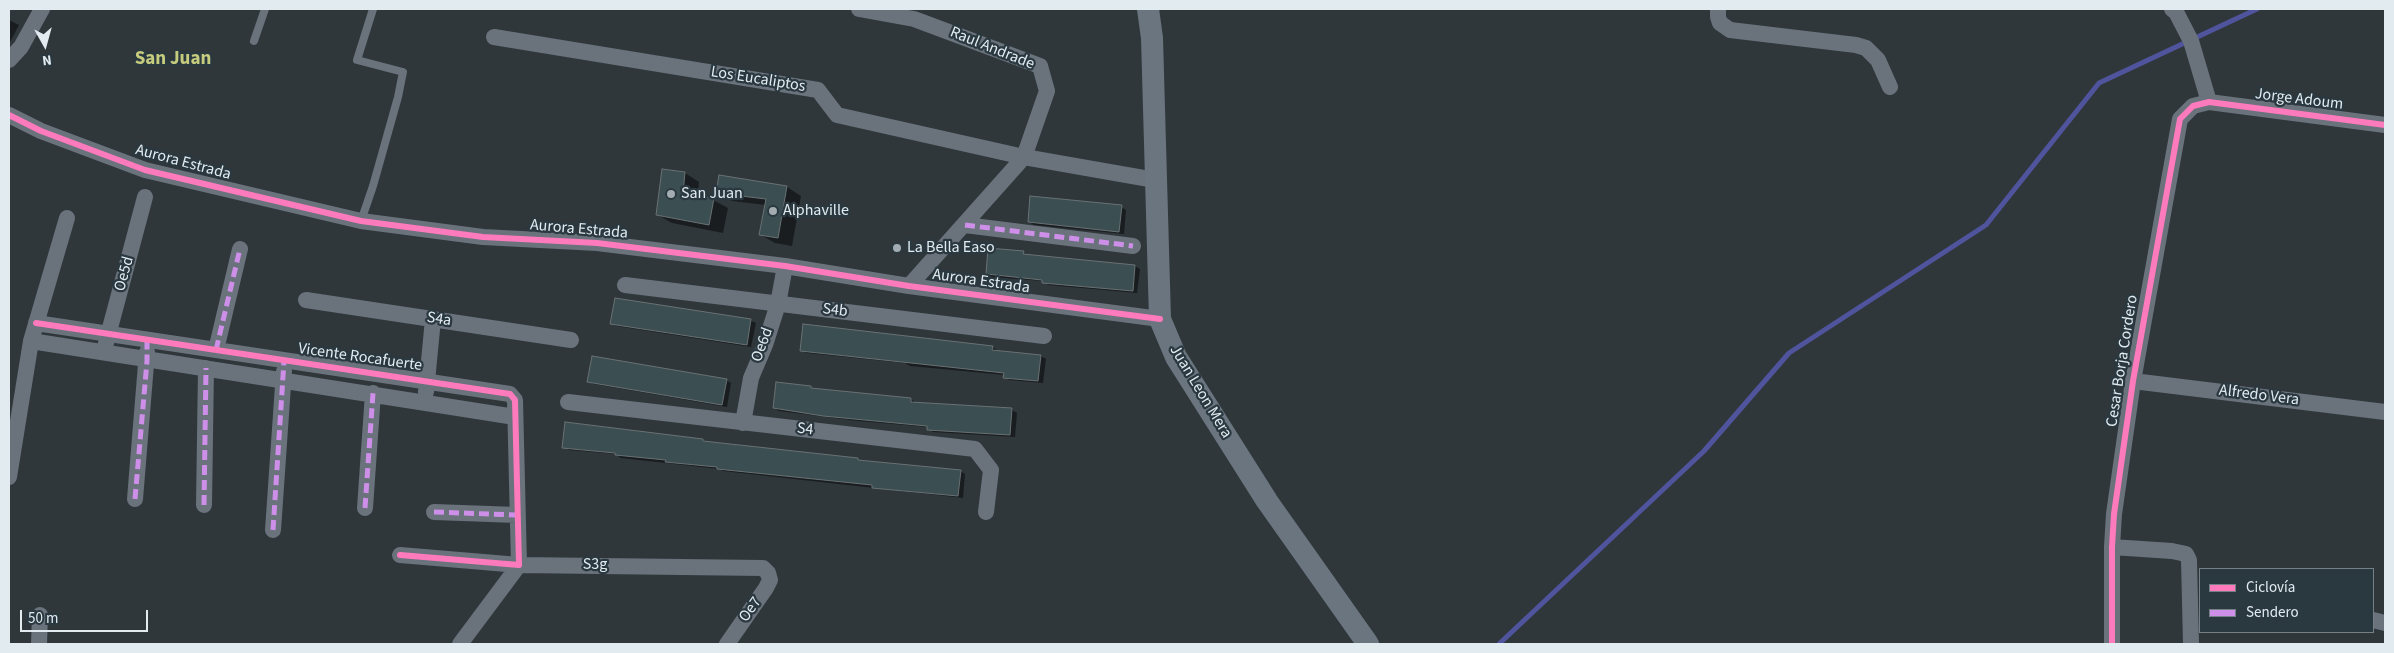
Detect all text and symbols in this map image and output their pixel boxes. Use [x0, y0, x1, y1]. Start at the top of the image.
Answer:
north arrow [20, 20, 70, 70]
street label: Raul Andrade [947, 23, 1037, 75]
text: N [41, 49, 53, 70]
district label: San Juan [135, 49, 211, 71]
street label: Los Eucaliptos [709, 63, 807, 97]
street label: Jorge Adoum [2254, 85, 2344, 115]
street label: Aurora Estrada [133, 141, 233, 185]
place label: San Juan [681, 184, 743, 204]
marker: San Juan [665, 188, 677, 200]
place label: Alphaville [783, 201, 849, 221]
marker: Alphaville [767, 205, 779, 217]
street label: Aurora Estrada [529, 216, 629, 244]
place label: La Bella Easo [907, 238, 995, 258]
marker: La Bella Easo [891, 242, 903, 254]
street label: Oe5d [111, 254, 139, 294]
street label: Aurora Estrada [931, 266, 1031, 298]
street label: Cesar Borja Cordero [2103, 294, 2143, 428]
street label: S4b [821, 300, 849, 322]
street label: S4a [425, 309, 453, 331]
street label: Oe6d [748, 325, 778, 365]
street label: Vicente Rocafuerte [297, 340, 423, 376]
street label: Juan Leon Mera [1165, 342, 1235, 442]
street label: Alfredo Vera [2218, 382, 2300, 410]
street label: S4 [796, 420, 814, 440]
street label: S3g [583, 555, 607, 575]
legend [2199, 568, 2374, 633]
text: Ciclovía [2246, 577, 2295, 598]
street label: Oe7 [736, 594, 766, 626]
scale bar [22, 600, 150, 632]
text: Sendero [2246, 602, 2299, 623]
text: 50 m [28, 608, 58, 629]

